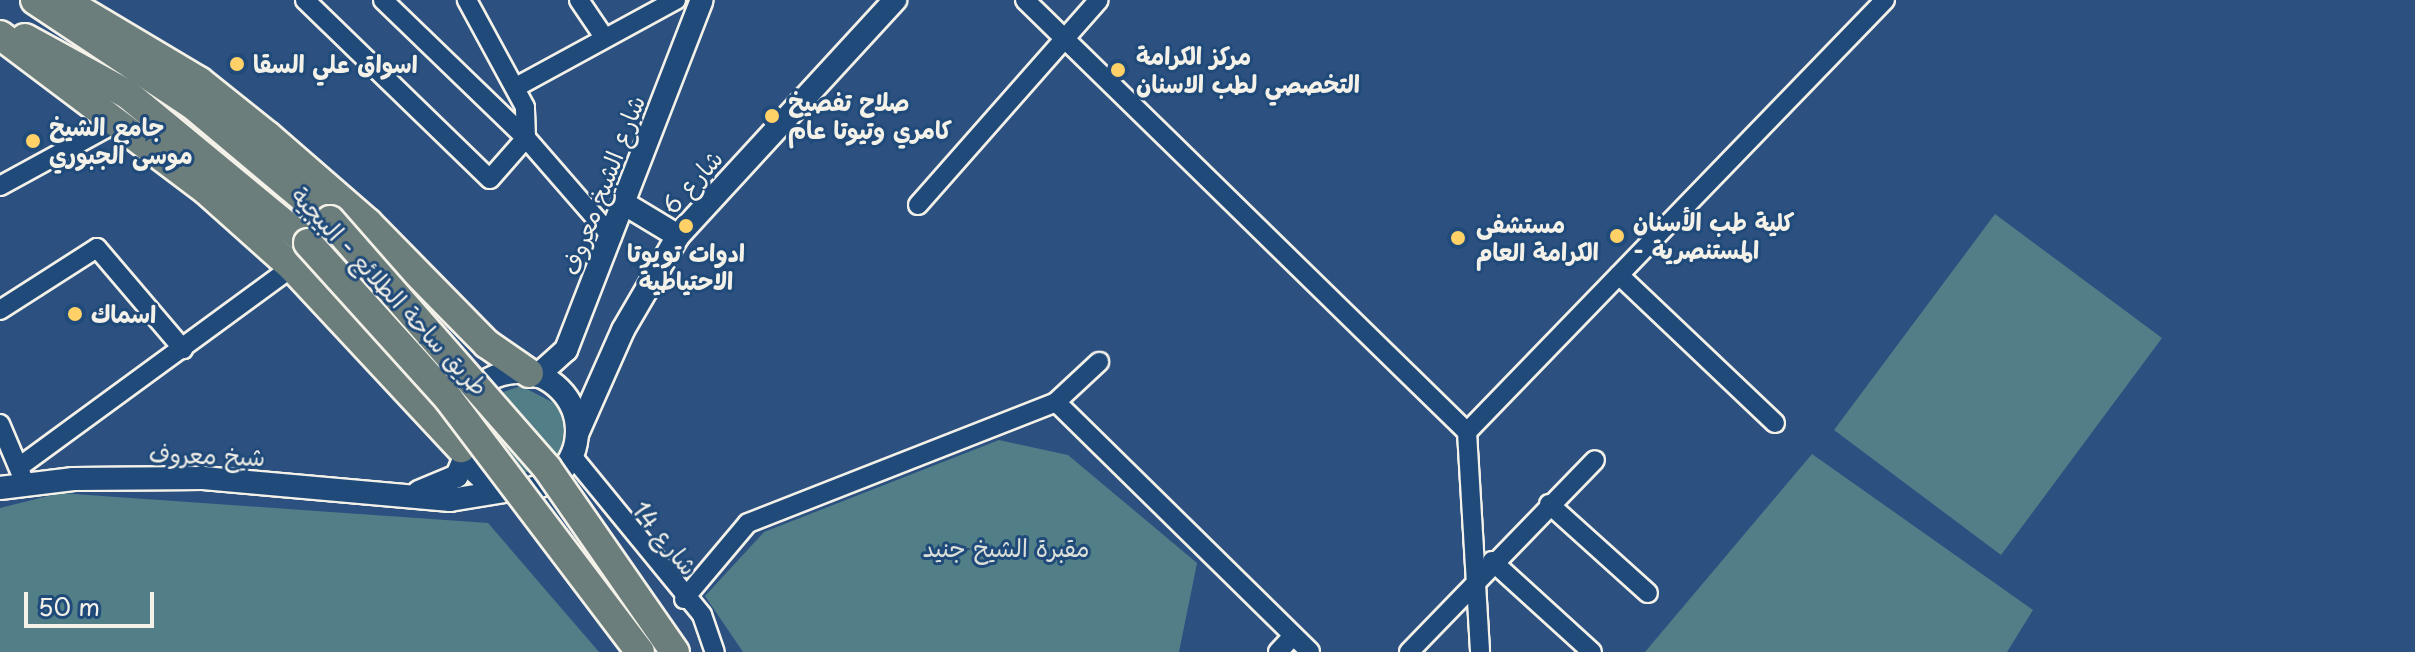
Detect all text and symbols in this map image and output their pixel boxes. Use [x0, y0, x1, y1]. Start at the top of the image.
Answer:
place label: مركز الكرامة التخصصي لطب الاسنان [1136, 42, 1360, 98]
place label: اسواق علي السقا [253, 50, 418, 78]
marker: اسواق علي السقا [228, 55, 246, 73]
marker: مركز الكرامة التخصصي لطب الاسنان [1107, 59, 1129, 81]
place label: صلاح تفصيخ كامري وتيوتا عام [788, 88, 952, 144]
street label: شارع الشيخ معروف [556, 91, 650, 279]
marker: صلاح تفصيخ كامري وتيوتا عام [763, 107, 781, 125]
place label: جامع الشيخ موسى الجبوري [49, 113, 193, 169]
marker: جامع الشيخ موسى الجبوري [24, 132, 42, 150]
street label: شارع 6 [656, 144, 728, 220]
street label: طريق ساحة الطلائع - البيجية [286, 181, 494, 401]
place label: كلية طب الأسنان - المستنصرية [1633, 208, 1794, 264]
place label: مستشفى الكرامة العام [1476, 210, 1599, 266]
marker: ادوات تويوتا الاحتياطية [677, 217, 695, 235]
marker: مستشفى الكرامة العام [1447, 227, 1469, 249]
marker: كلية طب الأسنان - المستنصرية [1608, 227, 1626, 245]
place label: ادوات تويوتا الاحتياطية [627, 239, 745, 295]
place label: اسماك [91, 300, 156, 328]
marker: اسماك [66, 305, 84, 323]
street label: شیخ معروف [148, 439, 266, 471]
street label: شارع 14 [627, 495, 703, 581]
park label: مقبرة الشيخ جنيد [923, 534, 1089, 562]
scale bar [28, 576, 158, 626]
text: 50 m [38, 588, 100, 624]

